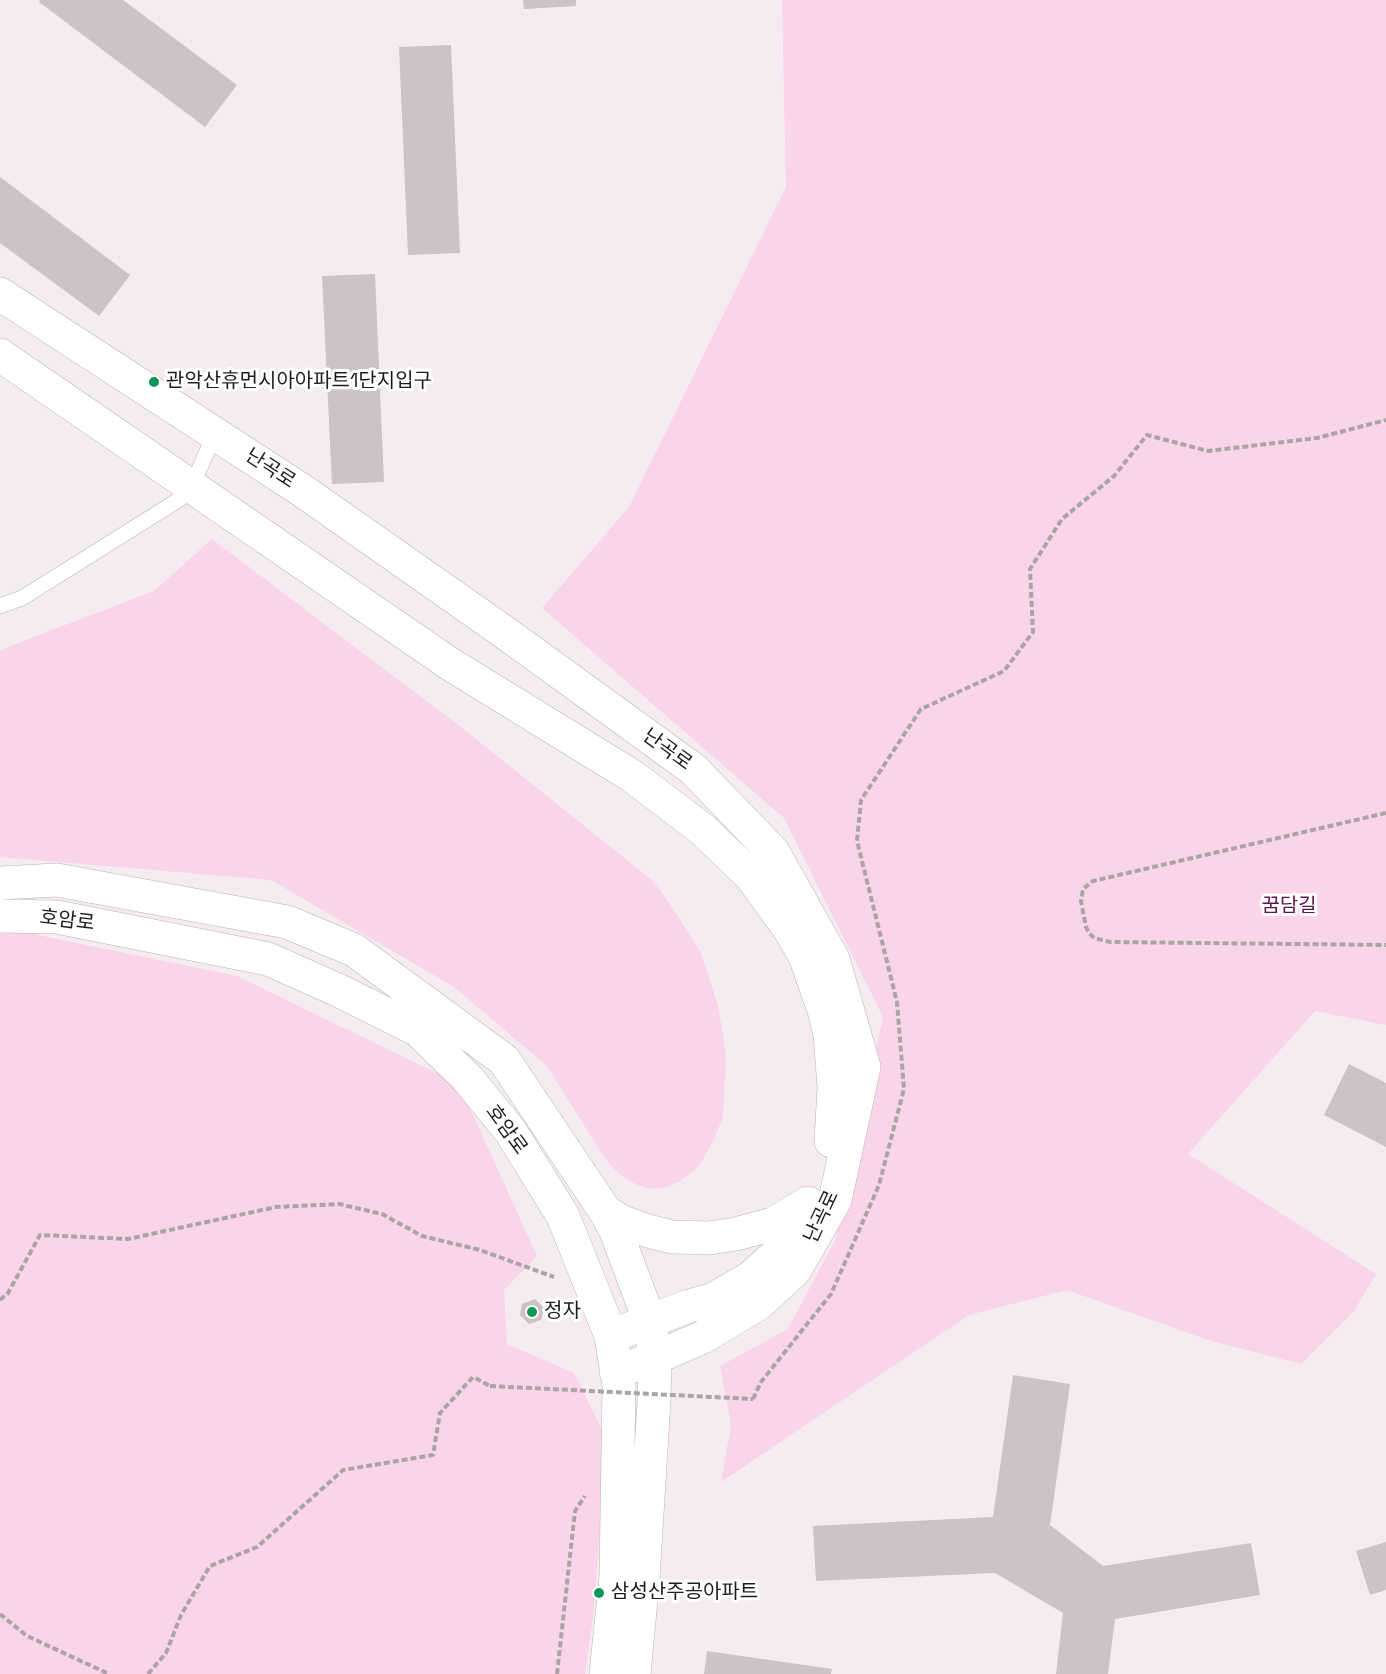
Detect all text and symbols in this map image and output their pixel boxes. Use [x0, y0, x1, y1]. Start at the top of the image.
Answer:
place label: 관악산휴먼시아아파트1단지입구 [166, 370, 432, 394]
marker: 관악산휴먼시아아파트1단지입구 [147, 375, 161, 389]
street label: 난곡로 [240, 444, 300, 494]
street label: 난곡로 [638, 724, 696, 776]
park label: 꿈담길 [1261, 895, 1317, 919]
street label: 호암로 [38, 906, 96, 936]
street label: 호암로 [480, 1101, 532, 1159]
street label: 난곡로 [799, 1187, 845, 1247]
place label: 정자 [544, 1300, 581, 1324]
marker: 정자 [525, 1305, 539, 1319]
place label: 삼성산주공아파트 [611, 1581, 758, 1605]
marker: 삼성산주공아파트 [592, 1586, 606, 1600]

